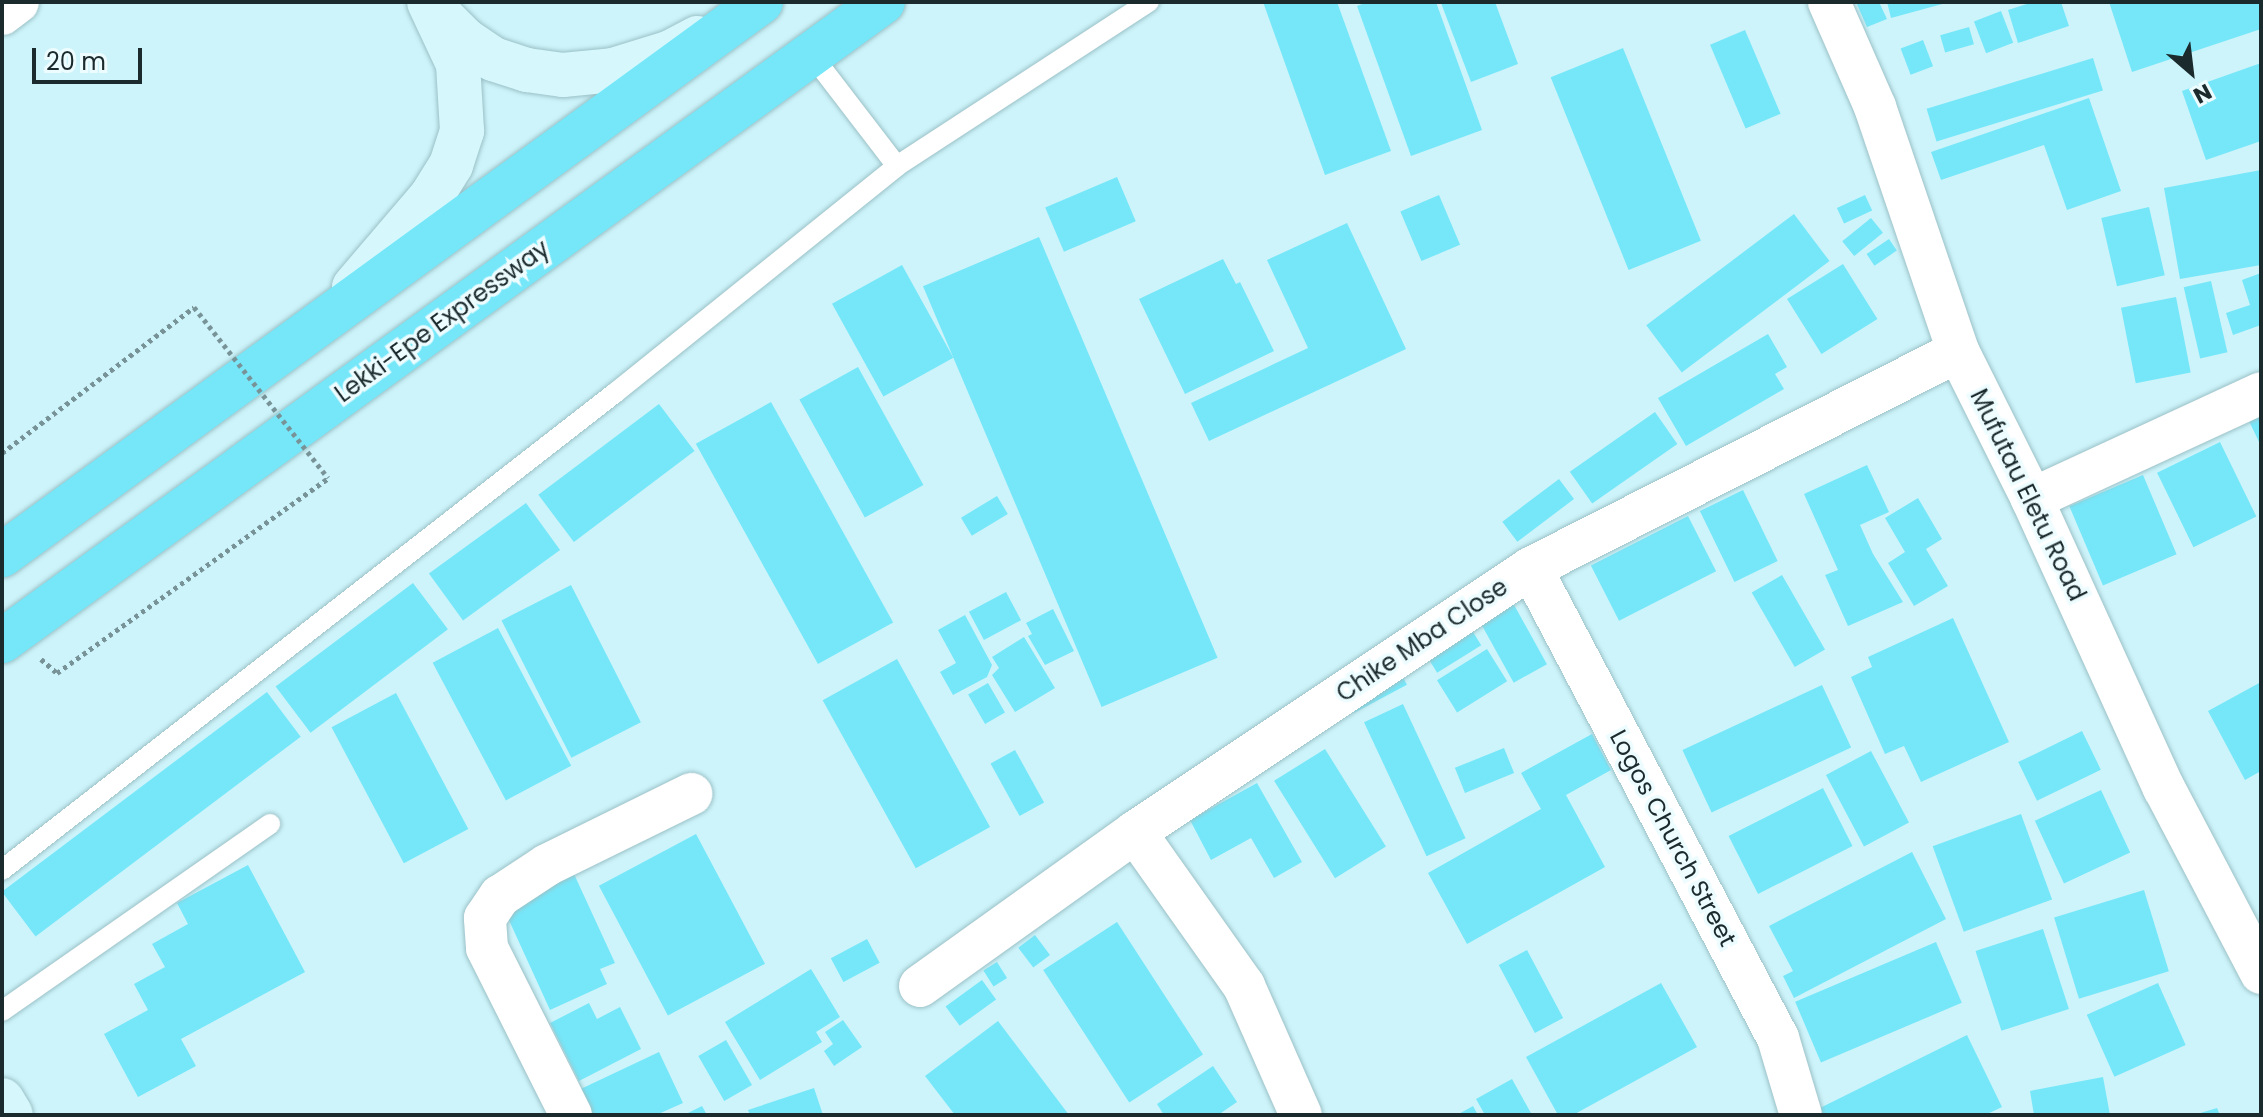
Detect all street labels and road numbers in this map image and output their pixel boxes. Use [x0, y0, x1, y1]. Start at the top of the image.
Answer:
street label: Lekki-Epe Expressway [329, 234, 555, 408]
street label: Mufutau Eletu Road [1964, 384, 2092, 606]
street label: Chike Mba Close [1331, 572, 1513, 708]
street label: Logos Church Street [1604, 725, 1742, 951]

